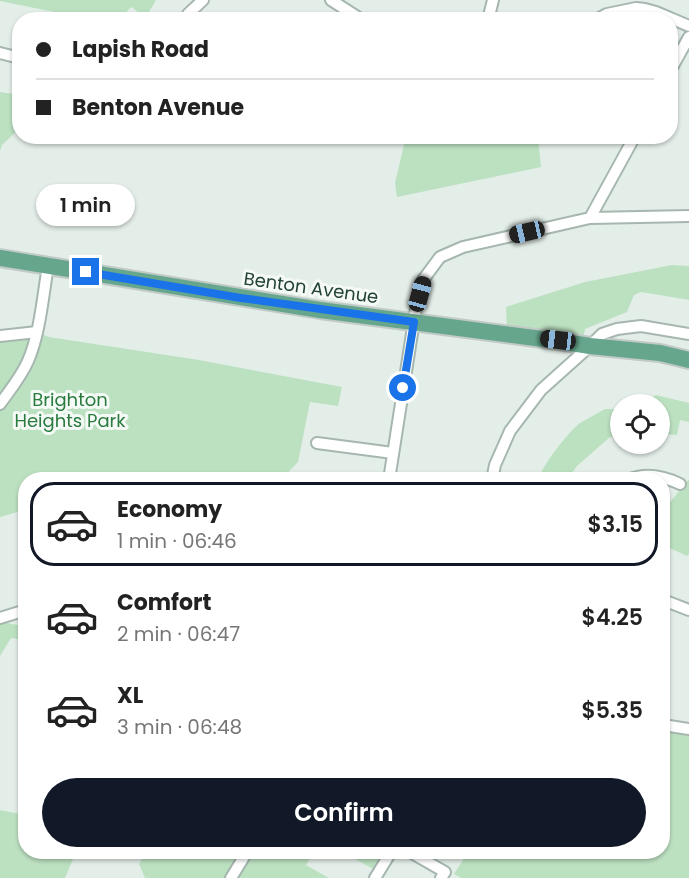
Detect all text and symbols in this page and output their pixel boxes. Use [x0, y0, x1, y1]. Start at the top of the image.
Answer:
text: Lapish Road [72, 34, 209, 65]
text: Benton Avenue [72, 92, 244, 123]
callout: 1 min [36, 185, 136, 227]
text: 1 min [60, 191, 111, 219]
car [507, 219, 547, 245]
route end [72, 258, 99, 285]
street label: Benton Avenue [242, 266, 380, 309]
car [407, 274, 433, 314]
car [539, 329, 577, 351]
route start [389, 374, 416, 401]
park label: Brighton Heights Park [14, 387, 126, 433]
map controls [610, 394, 670, 454]
button: locate [610, 394, 670, 454]
text: Economy [117, 494, 222, 525]
icon: car [45, 497, 99, 551]
text: $3.15 [588, 509, 643, 540]
text: 1 min · 06:46 [117, 527, 237, 555]
text: Comfort [117, 587, 211, 618]
icon: car [45, 590, 99, 644]
text: $4.25 [582, 602, 643, 633]
text: 2 min · 06:47 [117, 620, 240, 648]
text: XL [117, 680, 143, 711]
icon: car [45, 683, 99, 737]
text: $5.35 [581, 695, 643, 726]
text: 3 min · 06:48 [117, 713, 242, 741]
button: Confirm [42, 778, 646, 847]

